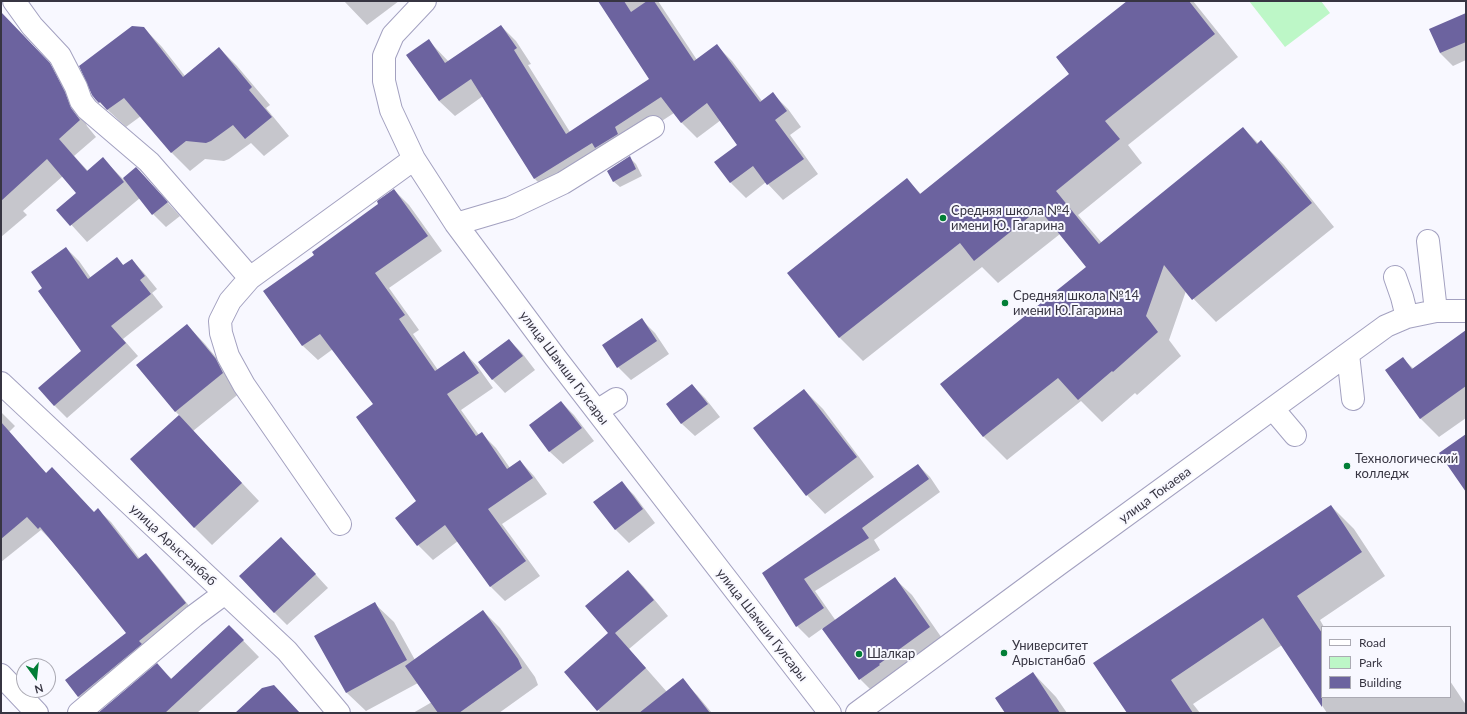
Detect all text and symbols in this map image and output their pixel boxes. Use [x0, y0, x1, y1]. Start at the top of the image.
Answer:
place label: Средняя школа №4 имени Ю. Гагарина [951, 203, 1070, 234]
marker: Средняя школа №4 имени Ю. Гагарина [938, 213, 948, 223]
place label: Средняя школа №14 имени Ю.Гагарина [1013, 288, 1139, 319]
marker: Средняя школа №14 имени Ю.Гагарина [1000, 298, 1010, 308]
street label: улица Шамши Гулсары [516, 308, 612, 428]
place label: Технологический колледж [1355, 451, 1458, 482]
marker: Технологический колледж [1342, 461, 1352, 471]
street label: улица Токаева [1116, 464, 1194, 526]
street label: улица Арыстанбаб [127, 501, 219, 589]
street label: улица Шамши Гулсары [713, 566, 811, 684]
legend [1321, 626, 1451, 698]
text: Road [1359, 635, 1386, 650]
place label: Университет Арыстанбаб [1012, 638, 1088, 669]
place label: Шалкар [867, 646, 915, 662]
marker: Университет Арыстанбаб [999, 648, 1009, 658]
marker: Шалкар [854, 649, 864, 659]
text: Park [1359, 655, 1382, 670]
north arrow [16, 658, 56, 698]
text: Building [1359, 675, 1402, 690]
text: N [33, 682, 45, 696]

